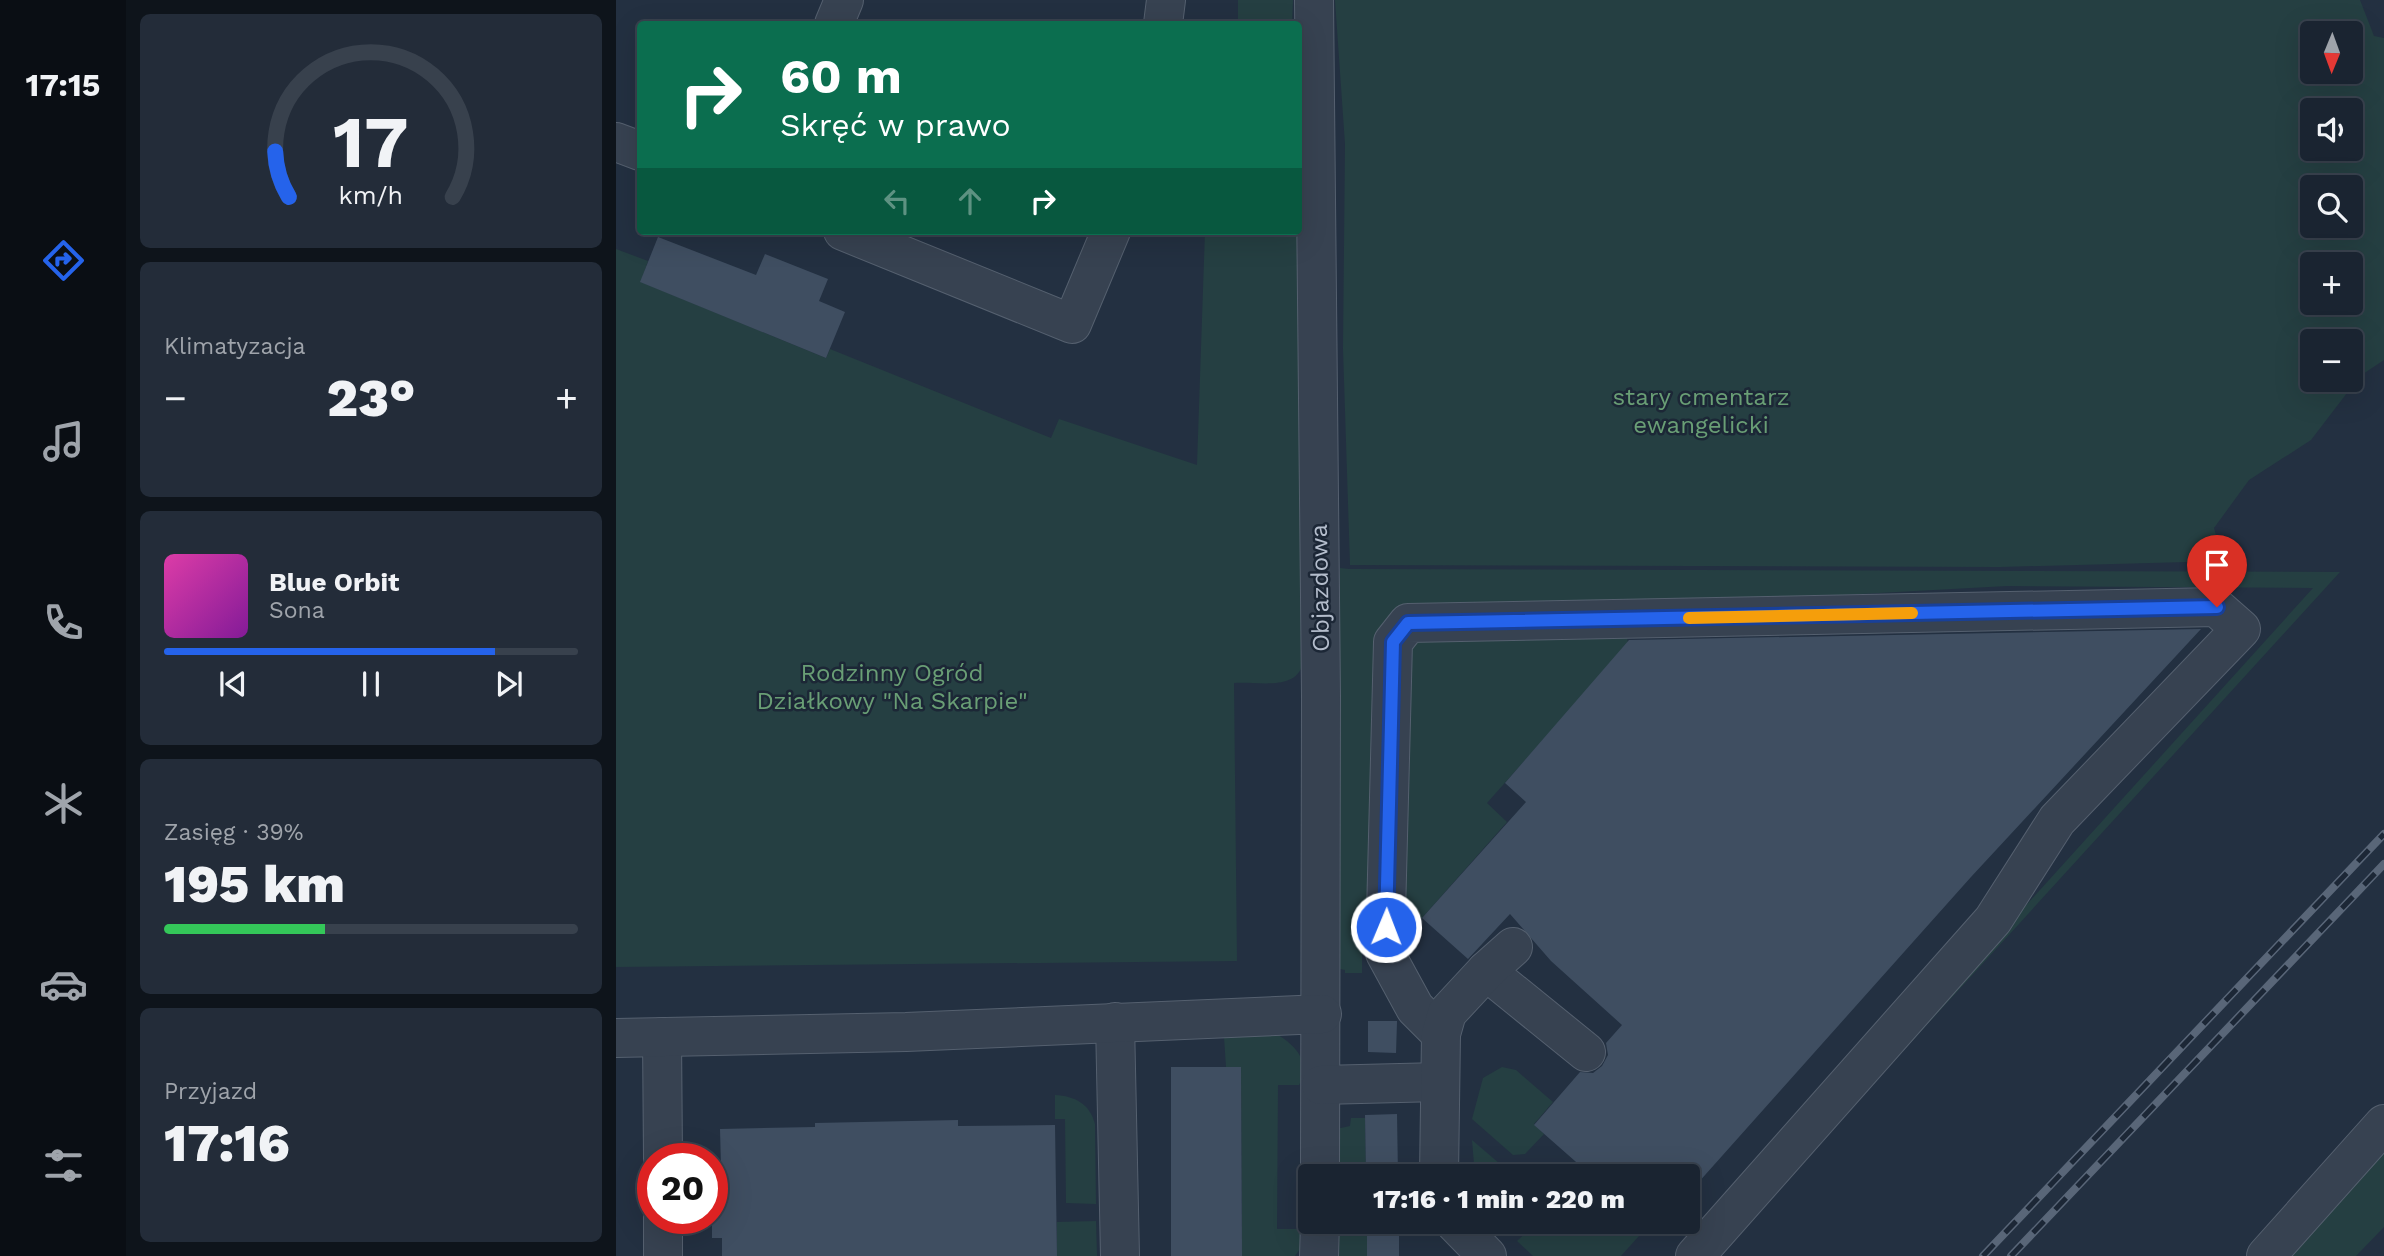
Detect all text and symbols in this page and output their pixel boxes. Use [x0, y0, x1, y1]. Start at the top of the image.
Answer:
north arrow [2300, 21, 2362, 84]
map controls [2300, 21, 2363, 392]
text: 60 m [780, 47, 902, 105]
icon: right [665, 49, 756, 140]
text: 17:15 [26, 66, 100, 104]
button: sound [2300, 98, 2363, 161]
text: 17 [333, 100, 409, 186]
text: Skręć w prawo [780, 106, 1011, 144]
button: search [2300, 175, 2363, 238]
text: km/h [339, 181, 403, 210]
icon: left [878, 182, 916, 220]
icon: ahead [951, 182, 989, 220]
icon: right [1024, 182, 1062, 220]
icon: directions [39, 236, 88, 285]
button: + [2300, 252, 2363, 315]
button: − [2300, 329, 2363, 392]
text: Klimatyzacja [164, 333, 306, 360]
text: 23° [327, 368, 415, 429]
text: − [164, 376, 187, 420]
text: + [555, 376, 578, 420]
park label: stary cmentarz ewangelicki [1612, 383, 1790, 439]
icon: music [39, 417, 88, 466]
street label: Objazdowa [1305, 524, 1335, 652]
pin [2187, 535, 2247, 607]
icon: arrive [2198, 546, 2236, 584]
text: Blue Orbit [269, 567, 399, 597]
text: Sona [269, 597, 325, 624]
icon: phone [39, 598, 88, 647]
park label: Rodzinny Ogród Działkowy "Na Skarpie" [756, 659, 1028, 715]
icon: previous [214, 665, 252, 703]
icon: pause [352, 665, 390, 703]
icon: next [490, 665, 528, 703]
icon: climate [39, 779, 88, 828]
text: Zasięg · 39% [164, 819, 303, 846]
text: 195 km [164, 854, 345, 915]
position arrow [1349, 890, 1423, 964]
icon: car [39, 960, 88, 1009]
text: Przyjazd [164, 1078, 257, 1105]
text: 17:16 [164, 1113, 290, 1174]
icon: filters [39, 1141, 88, 1190]
speed limit sign: 20 [637, 1143, 728, 1234]
text: 17:16 · 1 min · 220 m [1373, 1184, 1625, 1214]

